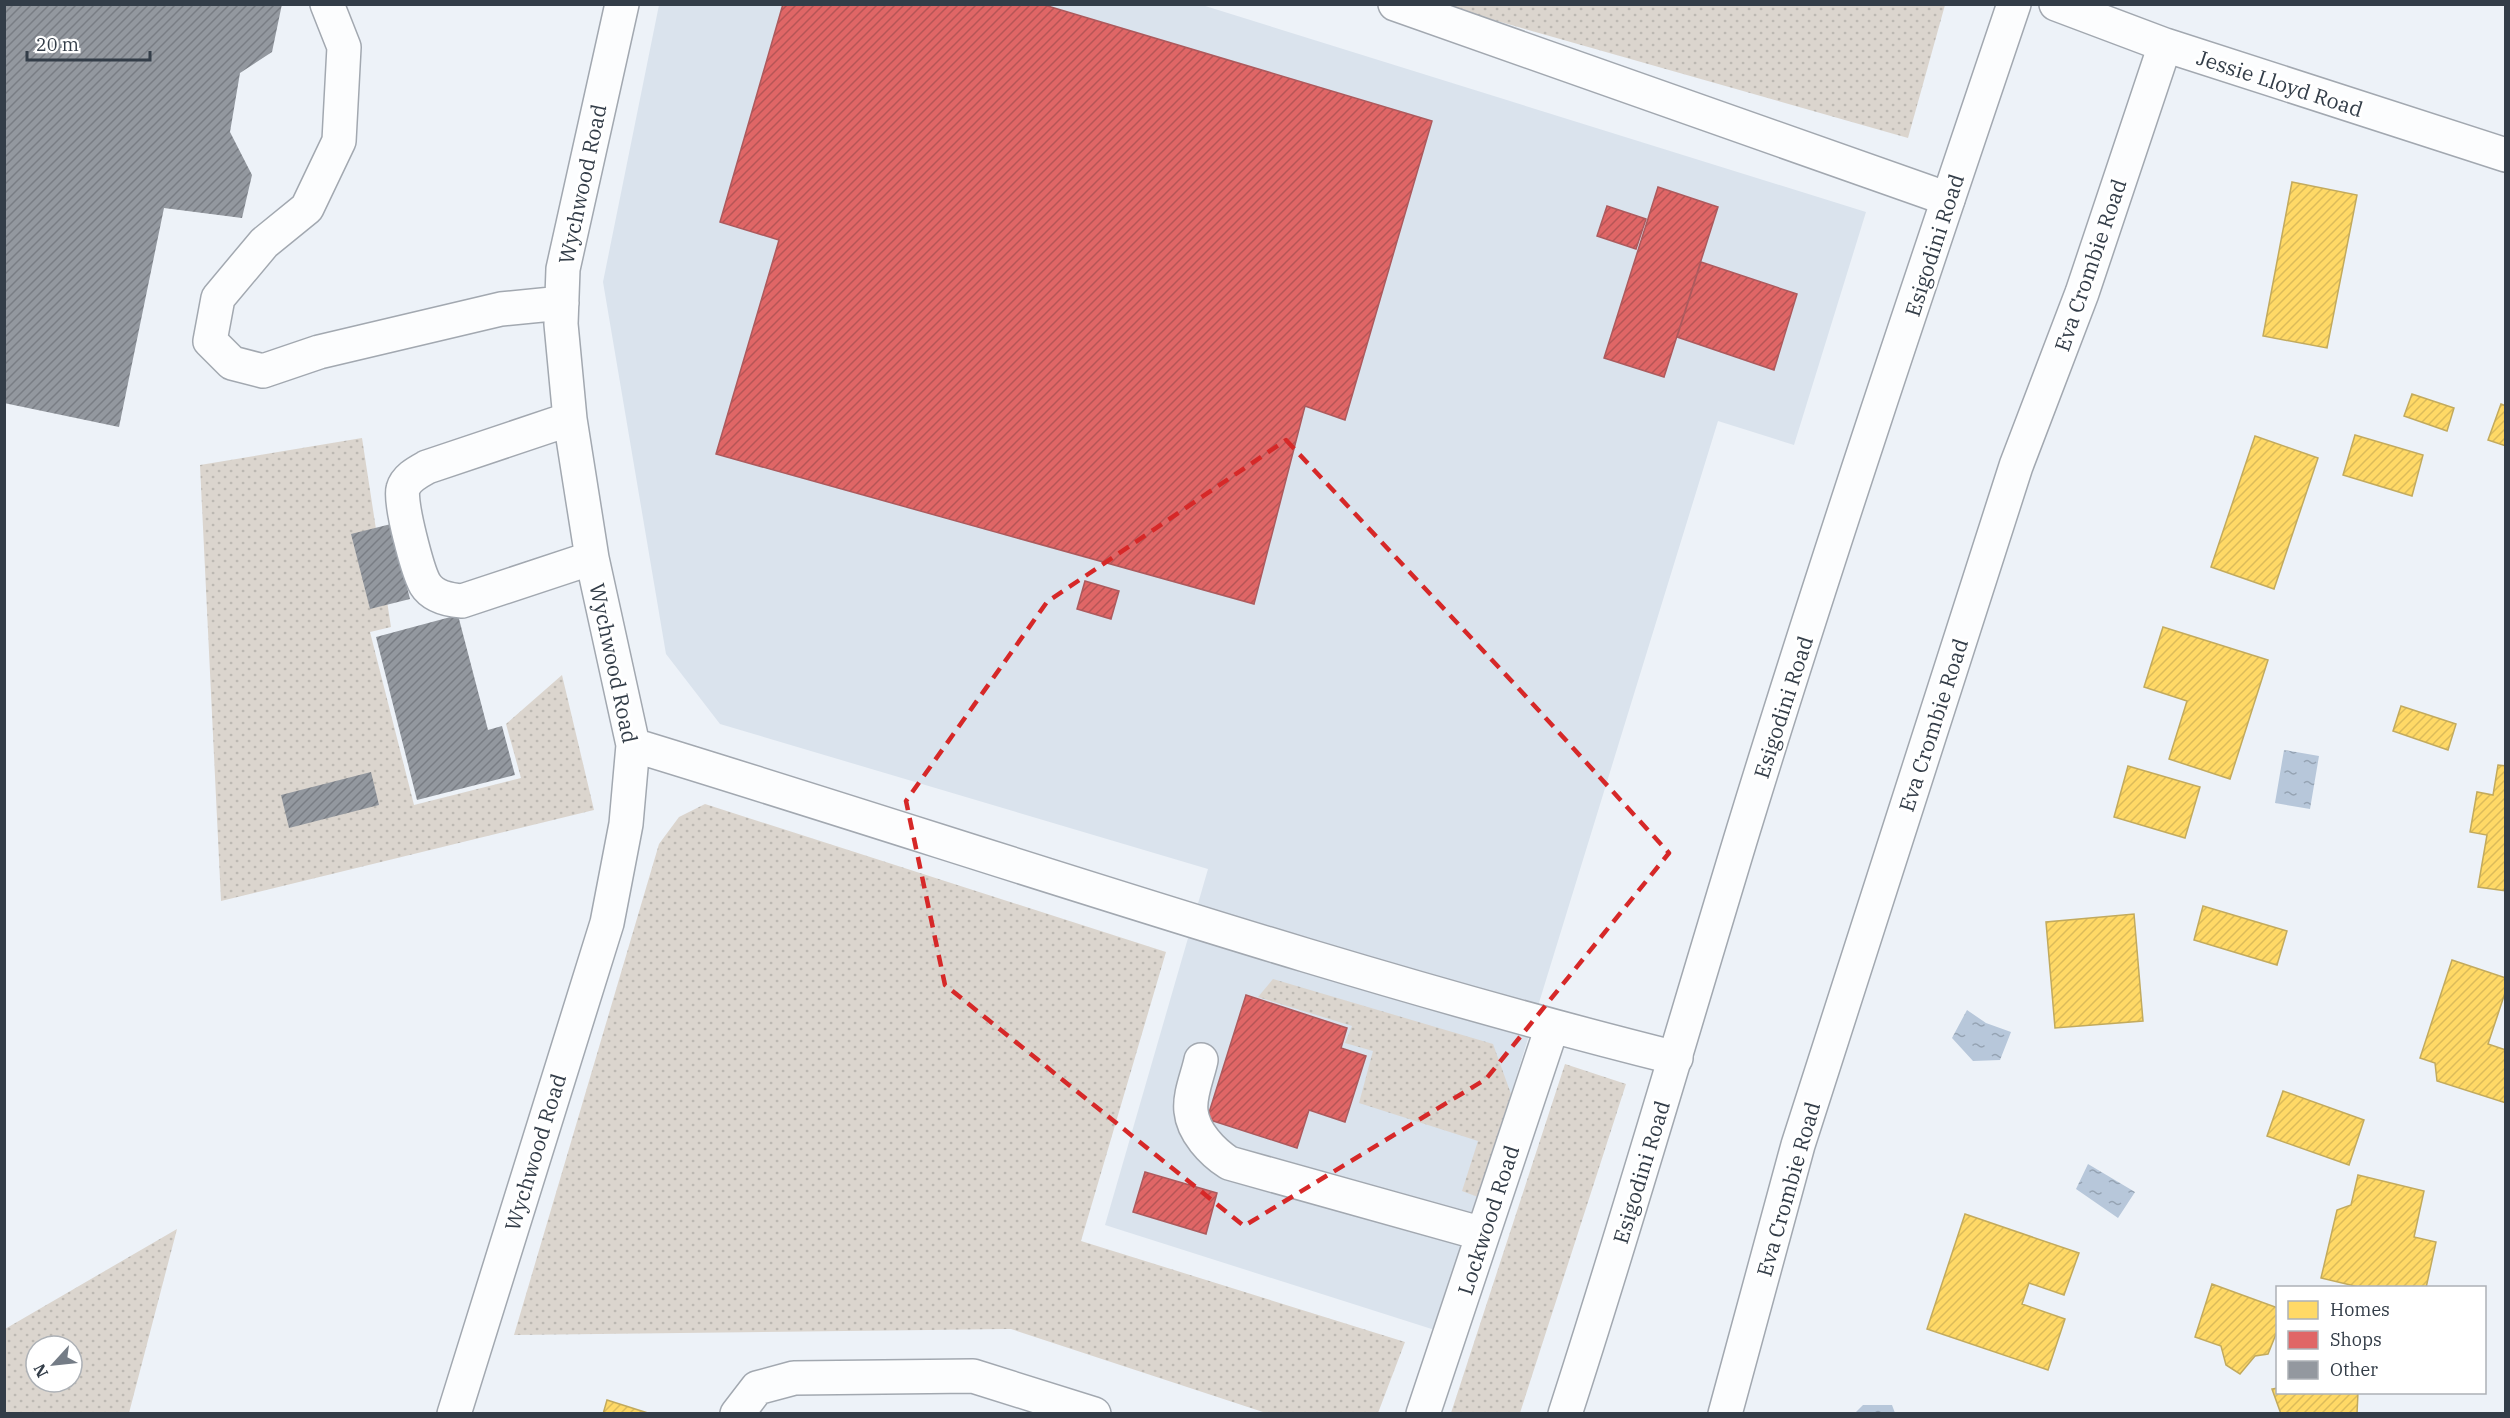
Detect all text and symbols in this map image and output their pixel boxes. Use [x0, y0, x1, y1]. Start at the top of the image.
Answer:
scale bar [27, 24, 150, 62]
text: 20 m [36, 33, 79, 56]
street label: Jessie Lloyd Road [2193, 43, 2367, 123]
street label: Wychwood Road [551, 101, 613, 267]
street label: Esigodini Road [1898, 170, 1970, 320]
street label: Eva Crombie Road [2047, 175, 2133, 355]
street label: Wychwood Road [583, 580, 645, 746]
street label: Esigodini Road [1747, 632, 1819, 782]
street label: Eva Crombie Road [1892, 635, 1974, 815]
street label: Wychwood Road [498, 1070, 572, 1234]
street label: Esigodini Road [1606, 1097, 1676, 1247]
street label: Eva Crombie Road [1750, 1098, 1826, 1280]
street label: Lockwood Road [1451, 1141, 1525, 1298]
legend [2276, 1286, 2486, 1394]
text: Homes [2330, 1298, 2390, 1321]
text: Shops [2330, 1328, 2382, 1351]
north arrow [24, 1334, 84, 1394]
text: Other [2330, 1358, 2378, 1381]
text: N [29, 1361, 52, 1381]

